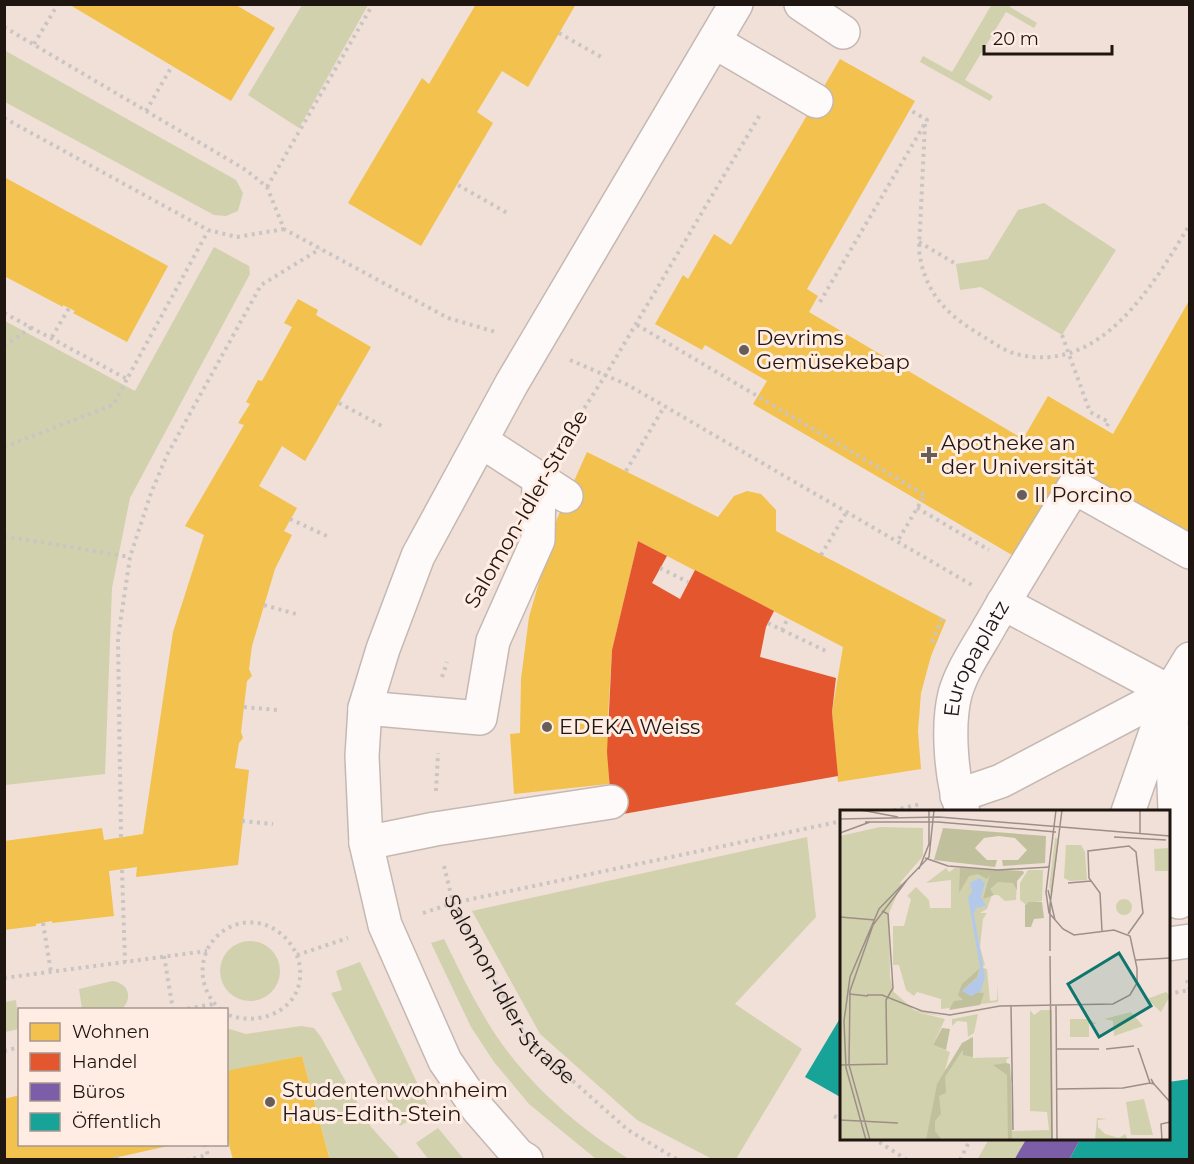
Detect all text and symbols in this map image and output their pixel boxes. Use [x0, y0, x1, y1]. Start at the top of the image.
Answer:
scale bar [984, 18, 1112, 56]
text: 20 m [993, 28, 1039, 50]
place label: Devrims Gemüsekebap [756, 325, 910, 374]
marker: Devrims Gemüsekebap [737, 343, 751, 357]
street label: Salomon-Idler-Straße [459, 405, 593, 612]
place label: Apotheke an der Universität [941, 430, 1095, 479]
marker: Apotheke an der Universität [922, 448, 936, 462]
place label: Il Porcino [1034, 482, 1132, 507]
marker: Il Porcino [1015, 488, 1029, 502]
street label: Europaplatz [938, 596, 1014, 718]
place label: EDEKA Weiss [559, 714, 700, 739]
marker: EDEKA Weiss [540, 720, 554, 734]
inset map [840, 810, 1170, 1140]
street label: Salomon-Idler-Straße [439, 892, 581, 1089]
legend [18, 1008, 228, 1146]
text: Wohnen [72, 1021, 150, 1043]
text: Handel [72, 1051, 137, 1073]
place label: Studentenwohnheim Haus-Edith-Stein [282, 1077, 508, 1126]
text: Büros [72, 1081, 125, 1103]
marker: Studentenwohnheim Haus-Edith-Stein [263, 1095, 277, 1109]
text: Öffentlich [72, 1111, 161, 1133]

